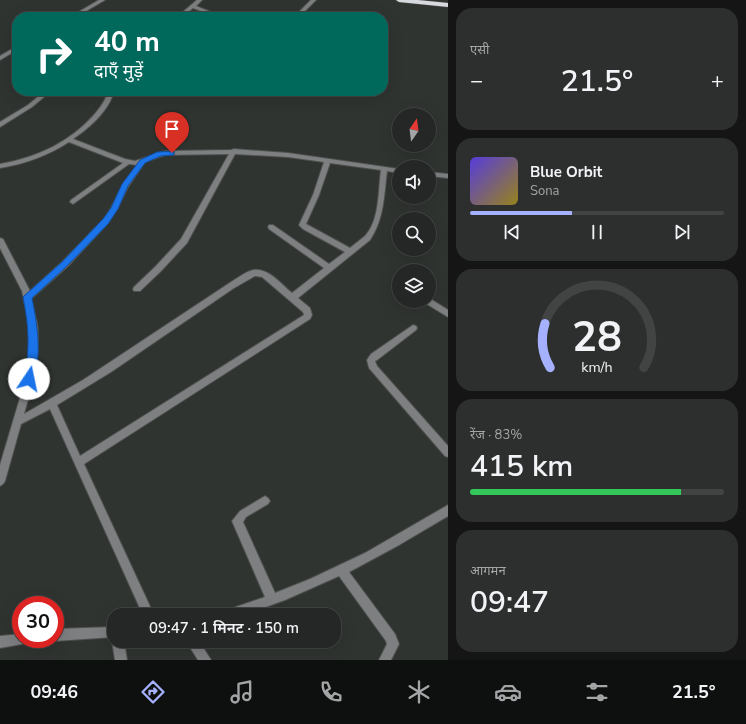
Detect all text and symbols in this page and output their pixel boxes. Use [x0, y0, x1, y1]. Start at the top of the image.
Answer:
text: 40 m [94, 23, 160, 61]
icon: right [28, 28, 80, 80]
text: एसी [470, 41, 489, 59]
text: दाएँ मुड़ें [94, 59, 143, 83]
text: 21.5° [561, 61, 633, 102]
text: − [470, 66, 483, 96]
text: + [711, 66, 724, 96]
north arrow [392, 108, 436, 152]
map controls [392, 108, 436, 308]
pin [155, 112, 189, 153]
icon: arrive [161, 118, 183, 140]
button: sound [392, 160, 436, 204]
text: Blue Orbit [530, 162, 602, 182]
text: Sona [530, 182, 560, 200]
button: search [392, 212, 436, 256]
icon: previous [501, 221, 523, 243]
icon: pause [586, 221, 608, 243]
icon: next [671, 221, 693, 243]
button: layers [392, 264, 436, 308]
text: 28 [572, 309, 622, 366]
position arrow [8, 358, 50, 400]
text: km/h [581, 358, 613, 377]
text: रेंज · 83% [470, 426, 522, 444]
text: 415 km [470, 446, 573, 487]
text: आगमन [470, 562, 506, 580]
text: 09:47 [470, 582, 549, 623]
speed limit sign: 30 [12, 596, 64, 648]
text: 09:47 · 1 मिनट · 150 m [149, 618, 299, 638]
icon: directions [139, 678, 167, 706]
icon: music [228, 678, 256, 706]
icon: phone [317, 678, 345, 706]
icon: climate [405, 678, 433, 706]
icon: car [494, 678, 522, 706]
icon: filters [583, 678, 611, 706]
text: 09:46 [30, 680, 78, 704]
text: 21.5° [672, 680, 716, 704]

